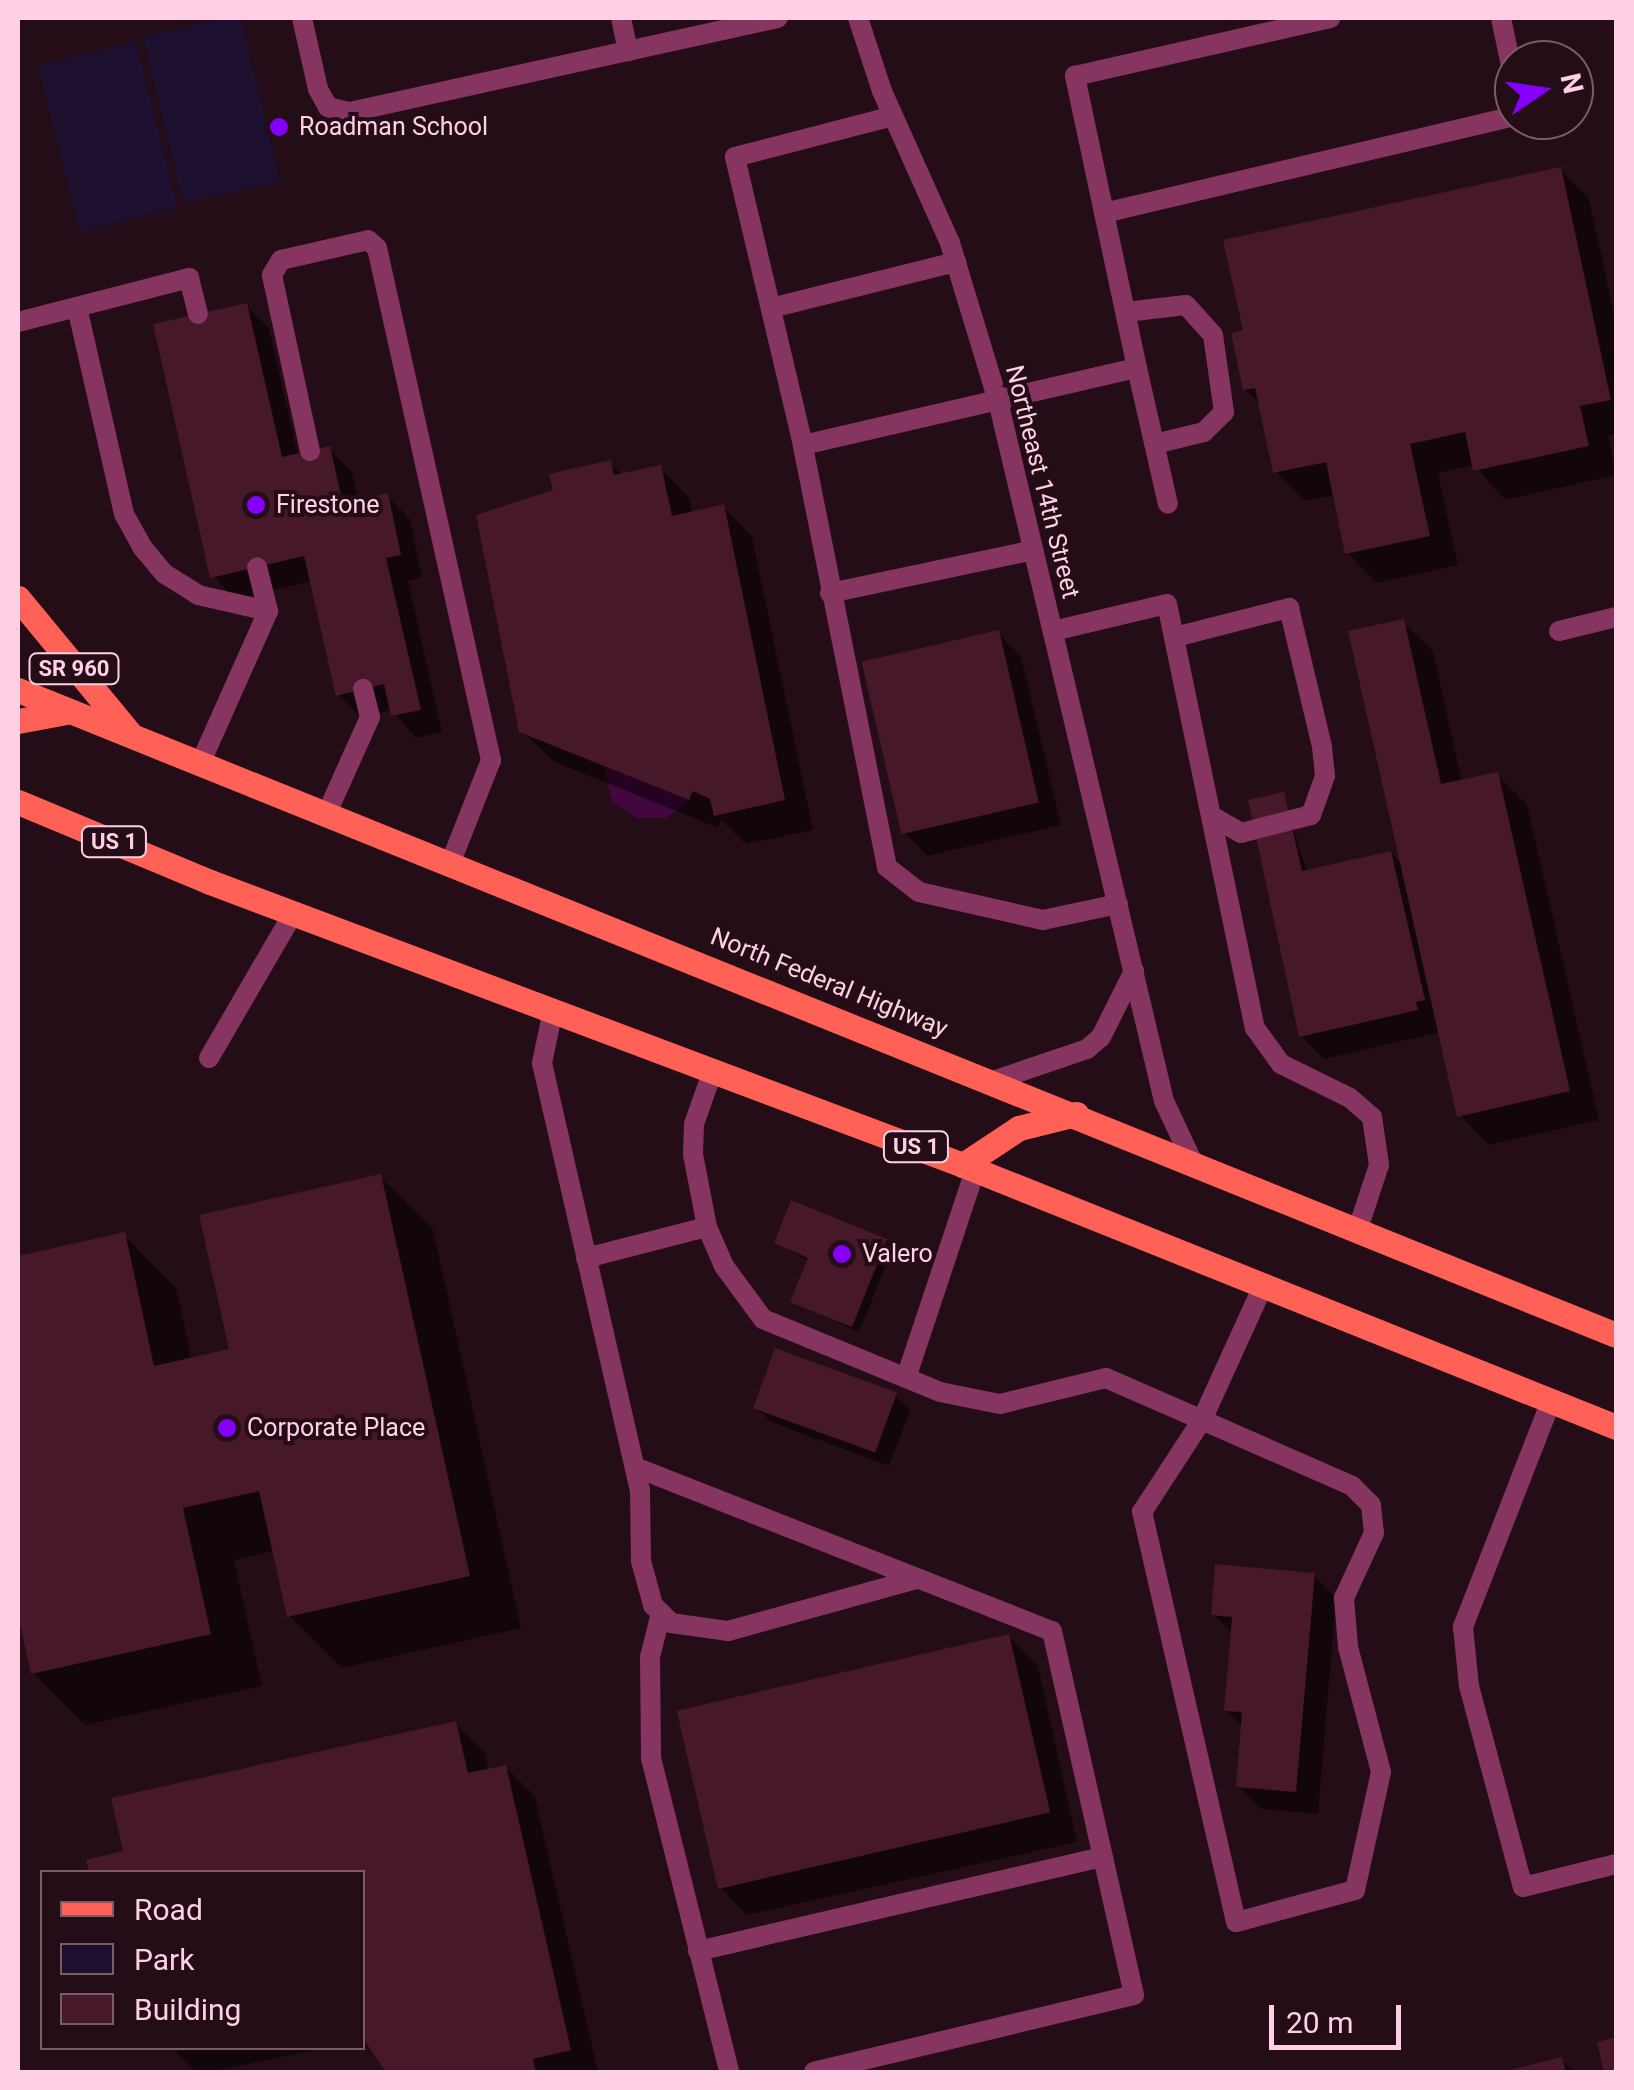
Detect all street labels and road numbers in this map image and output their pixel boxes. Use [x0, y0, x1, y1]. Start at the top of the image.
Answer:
street label: Northeast 14th Street [998, 362, 1086, 602]
road number: SR 960 [27, 652, 122, 686]
road number: US 1 [79, 825, 149, 859]
street label: North Federal Highway [706, 922, 952, 1044]
road number: US 1 [881, 1130, 951, 1164]

